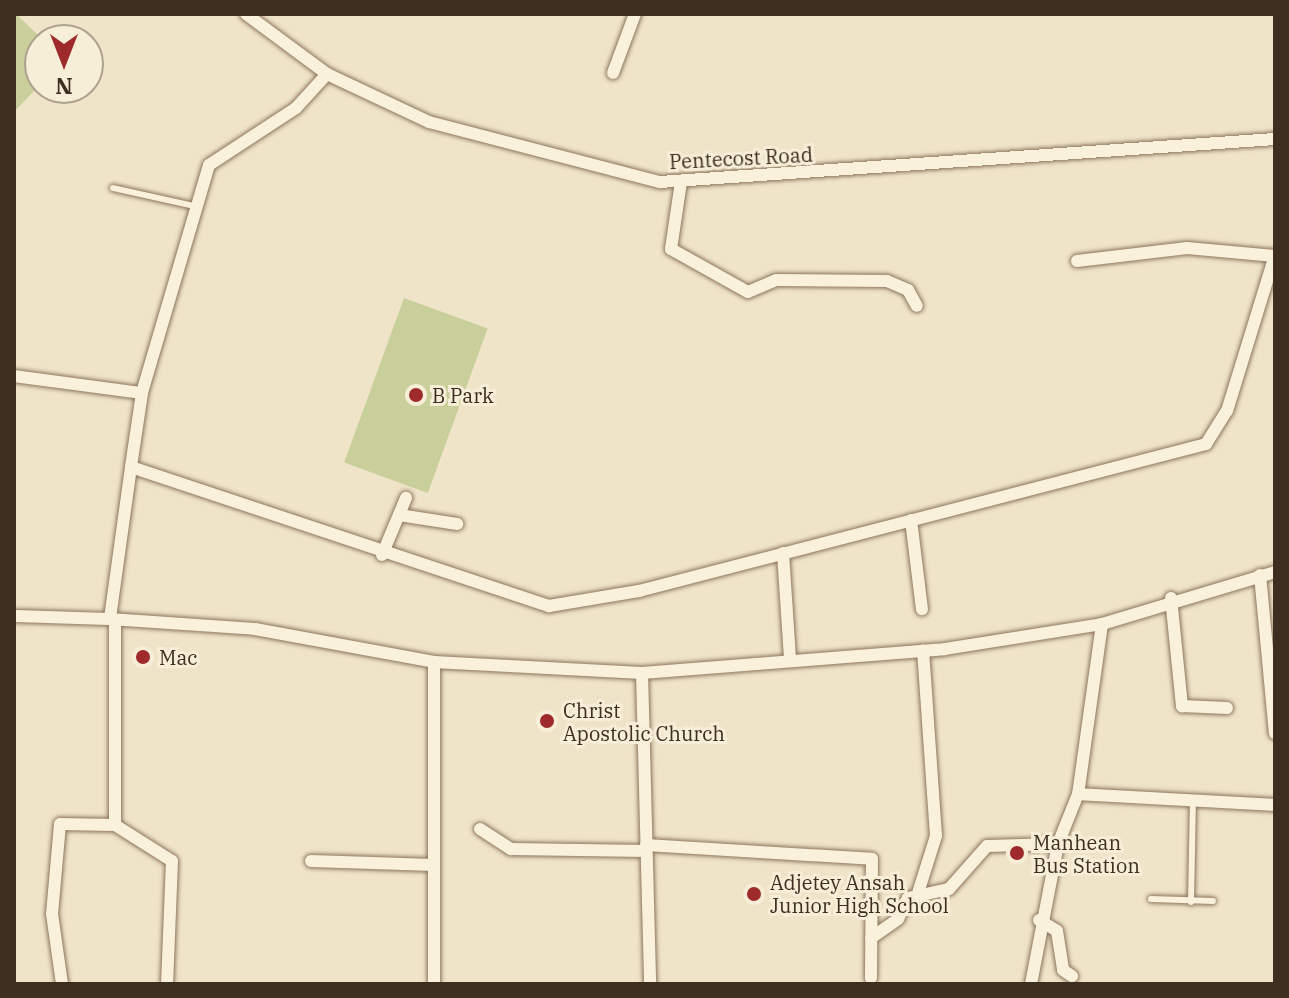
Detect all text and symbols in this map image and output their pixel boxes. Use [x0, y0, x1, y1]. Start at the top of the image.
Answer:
north arrow [24, 24, 104, 104]
text: N [55, 72, 73, 101]
street label: Pentecost Road [669, 142, 813, 174]
place label: B Park [432, 383, 494, 407]
marker: B Park [407, 386, 425, 404]
place label: Mac [159, 645, 198, 669]
marker: Mac [134, 648, 152, 666]
place label: Christ Apostolic Church [563, 698, 725, 745]
marker: Christ Apostolic Church [538, 712, 556, 730]
place label: Manhean Bus Station [1033, 830, 1140, 877]
marker: Manhean Bus Station [1008, 844, 1026, 862]
place label: Adjetey Ansah Junior High School [770, 870, 949, 917]
marker: Adjetey Ansah Junior High School [745, 885, 763, 903]

